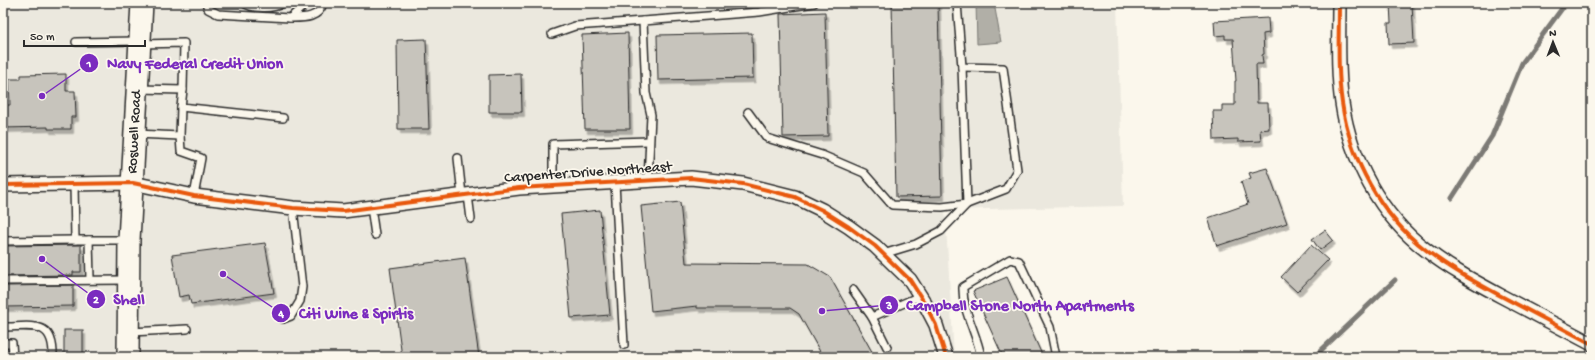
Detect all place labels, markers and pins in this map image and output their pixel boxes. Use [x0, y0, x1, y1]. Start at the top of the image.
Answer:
callout: Navy Federal Credit Union [79, 49, 291, 77]
callout: Shell [86, 285, 153, 313]
callout: Campbell Stone North Apartments [879, 291, 1142, 319]
callout: Citi Wine & Spirtis [271, 299, 421, 327]

